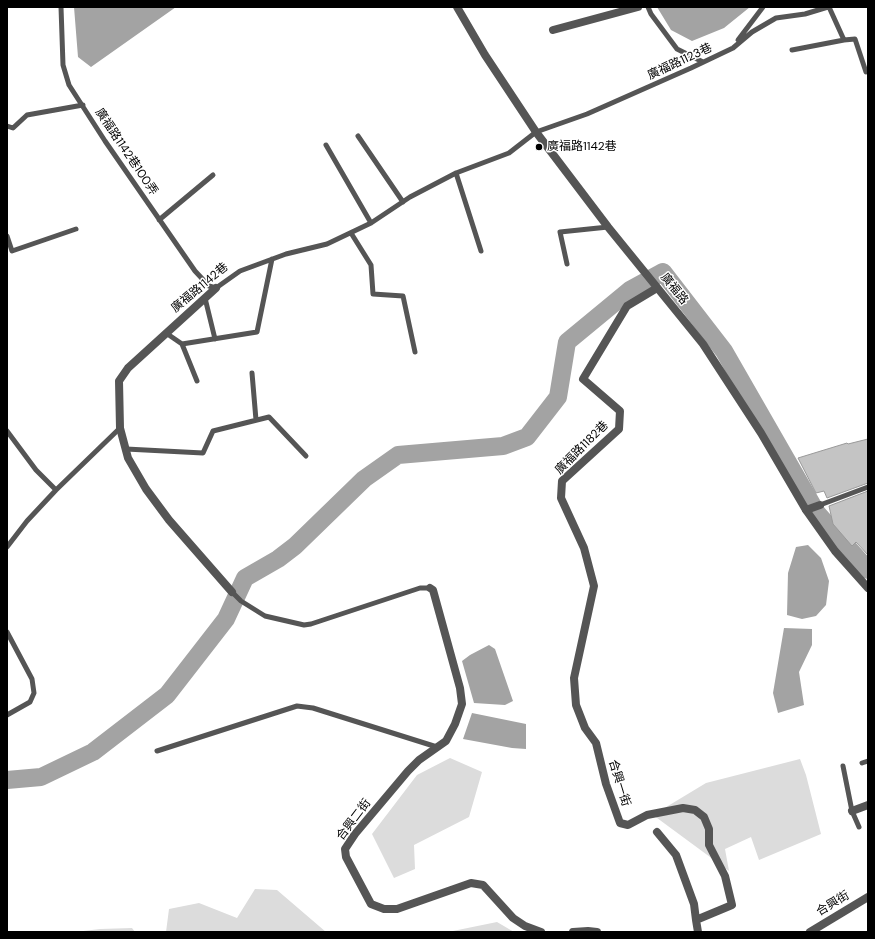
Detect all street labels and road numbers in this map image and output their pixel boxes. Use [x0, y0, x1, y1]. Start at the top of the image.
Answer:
street label: 廣福路1123巷 [645, 41, 715, 83]
street label: 廣福路1142巷100弄 [92, 106, 160, 198]
street label: 廣福路1142巷 [169, 260, 231, 316]
street label: 廣福路 [657, 270, 691, 308]
street label: 廣福路1182巷 [552, 418, 612, 478]
street label: 合興一街 [605, 758, 633, 808]
street label: 合興二街 [334, 796, 374, 844]
street label: 合興街 [814, 889, 852, 919]

